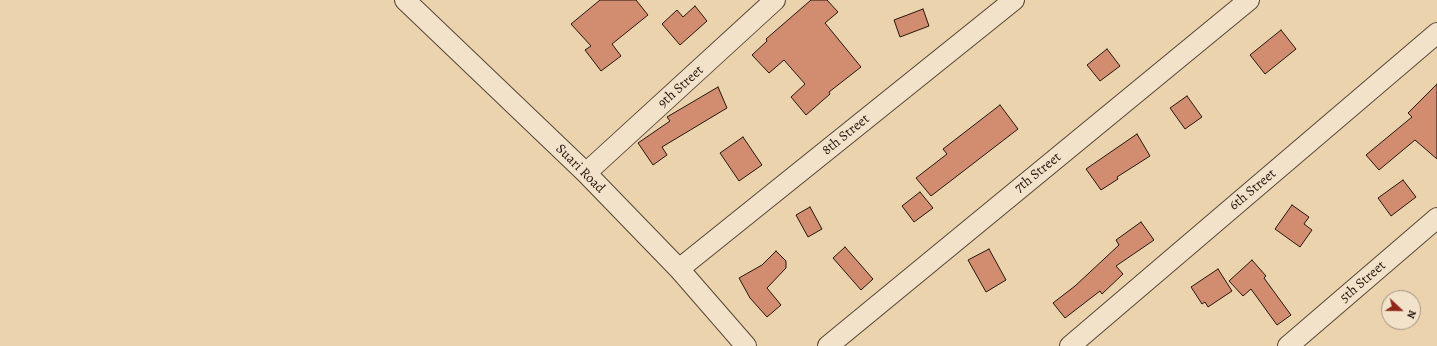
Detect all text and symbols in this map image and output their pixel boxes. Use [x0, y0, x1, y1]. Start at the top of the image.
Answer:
street label: 9th Street [655, 62, 707, 112]
street label: 8th Street [819, 111, 873, 159]
street label: Suari Road [552, 141, 608, 197]
street label: 7th Street [1011, 149, 1065, 197]
street label: 6th Street [1226, 166, 1280, 214]
street label: 5th Street [1337, 258, 1389, 306]
north arrow [1381, 290, 1421, 330]
text: N [1403, 308, 1420, 321]

